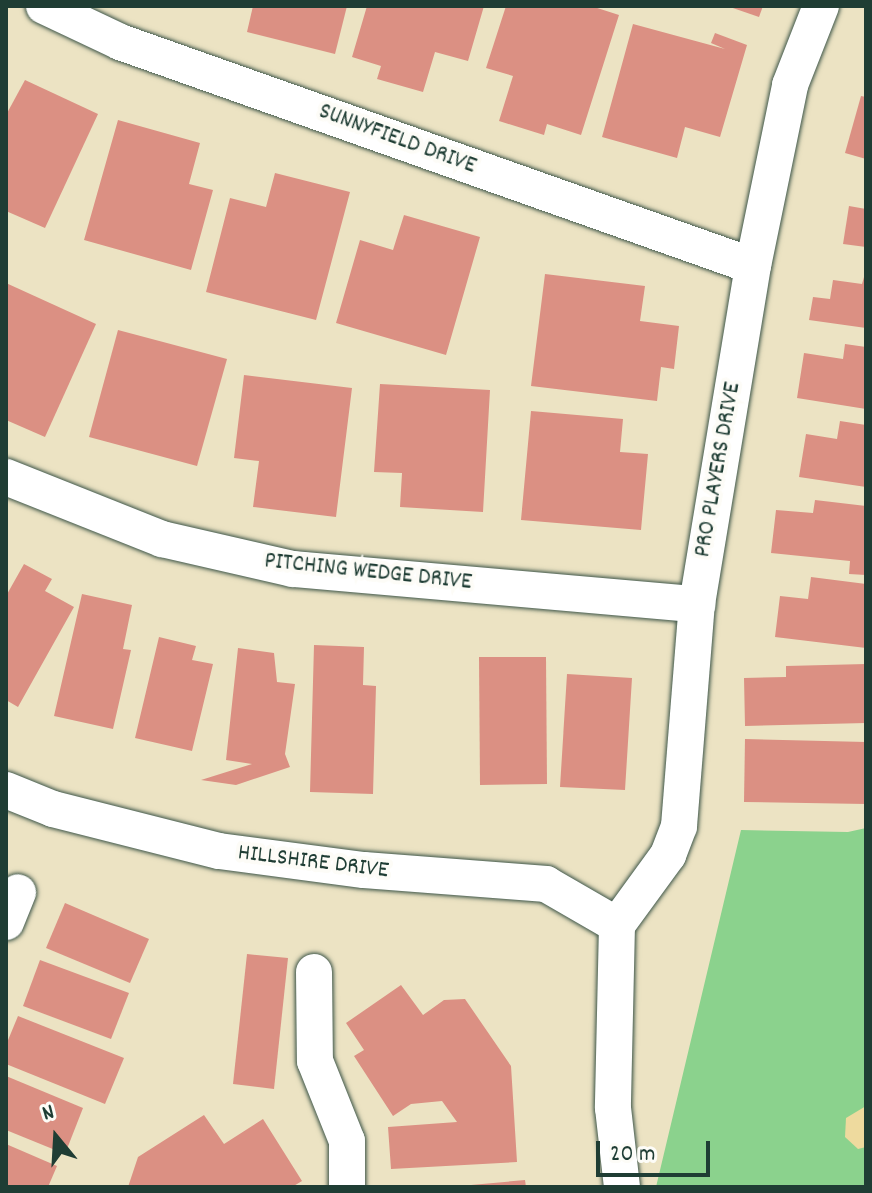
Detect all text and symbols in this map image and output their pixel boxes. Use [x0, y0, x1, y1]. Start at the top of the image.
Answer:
street label: SUNNYFIELD DRIVE [314, 98, 480, 182]
street label: PRO PLAYERS DRIVE [689, 380, 749, 560]
street label: PITCHING WEDGE DRIVE [263, 548, 473, 598]
street label: HILLSHIRE DRIVE [236, 839, 390, 887]
north arrow [16, 1097, 96, 1177]
text: N [38, 1097, 58, 1130]
scale bar [600, 1125, 714, 1175]
text: 20 m [610, 1138, 656, 1172]

